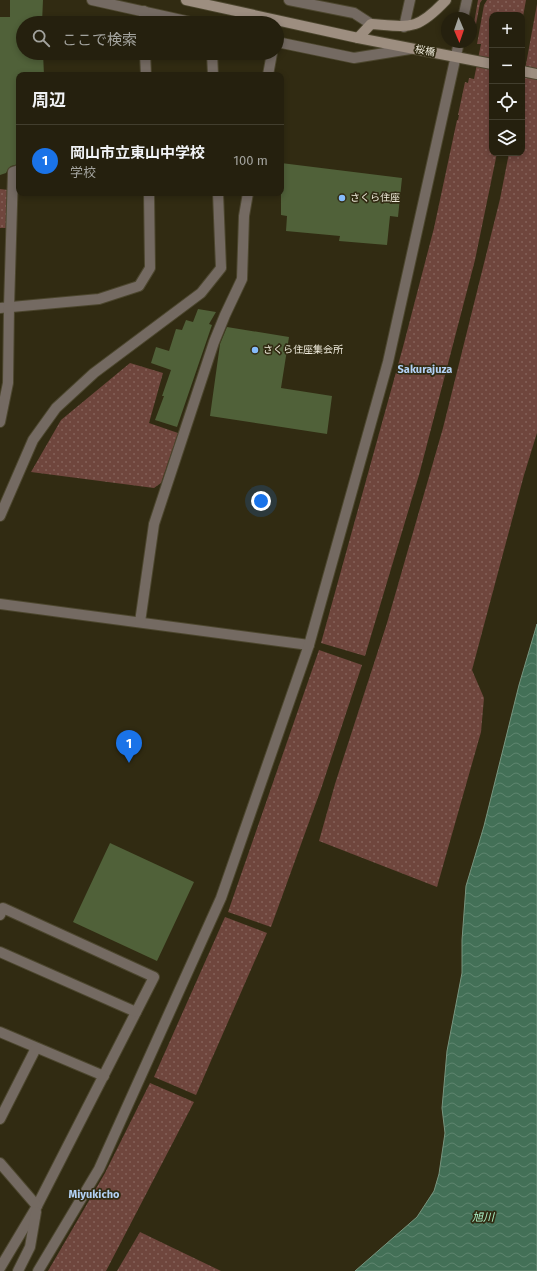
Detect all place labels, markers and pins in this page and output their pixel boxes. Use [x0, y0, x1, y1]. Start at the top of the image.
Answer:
place label: さくら住座 [350, 192, 400, 204]
marker: さくら住座 [337, 193, 347, 203]
place label: さくら住座集会所 [263, 344, 343, 356]
marker: さくら住座集会所 [250, 345, 260, 355]
pin: 1 [116, 730, 142, 763]

